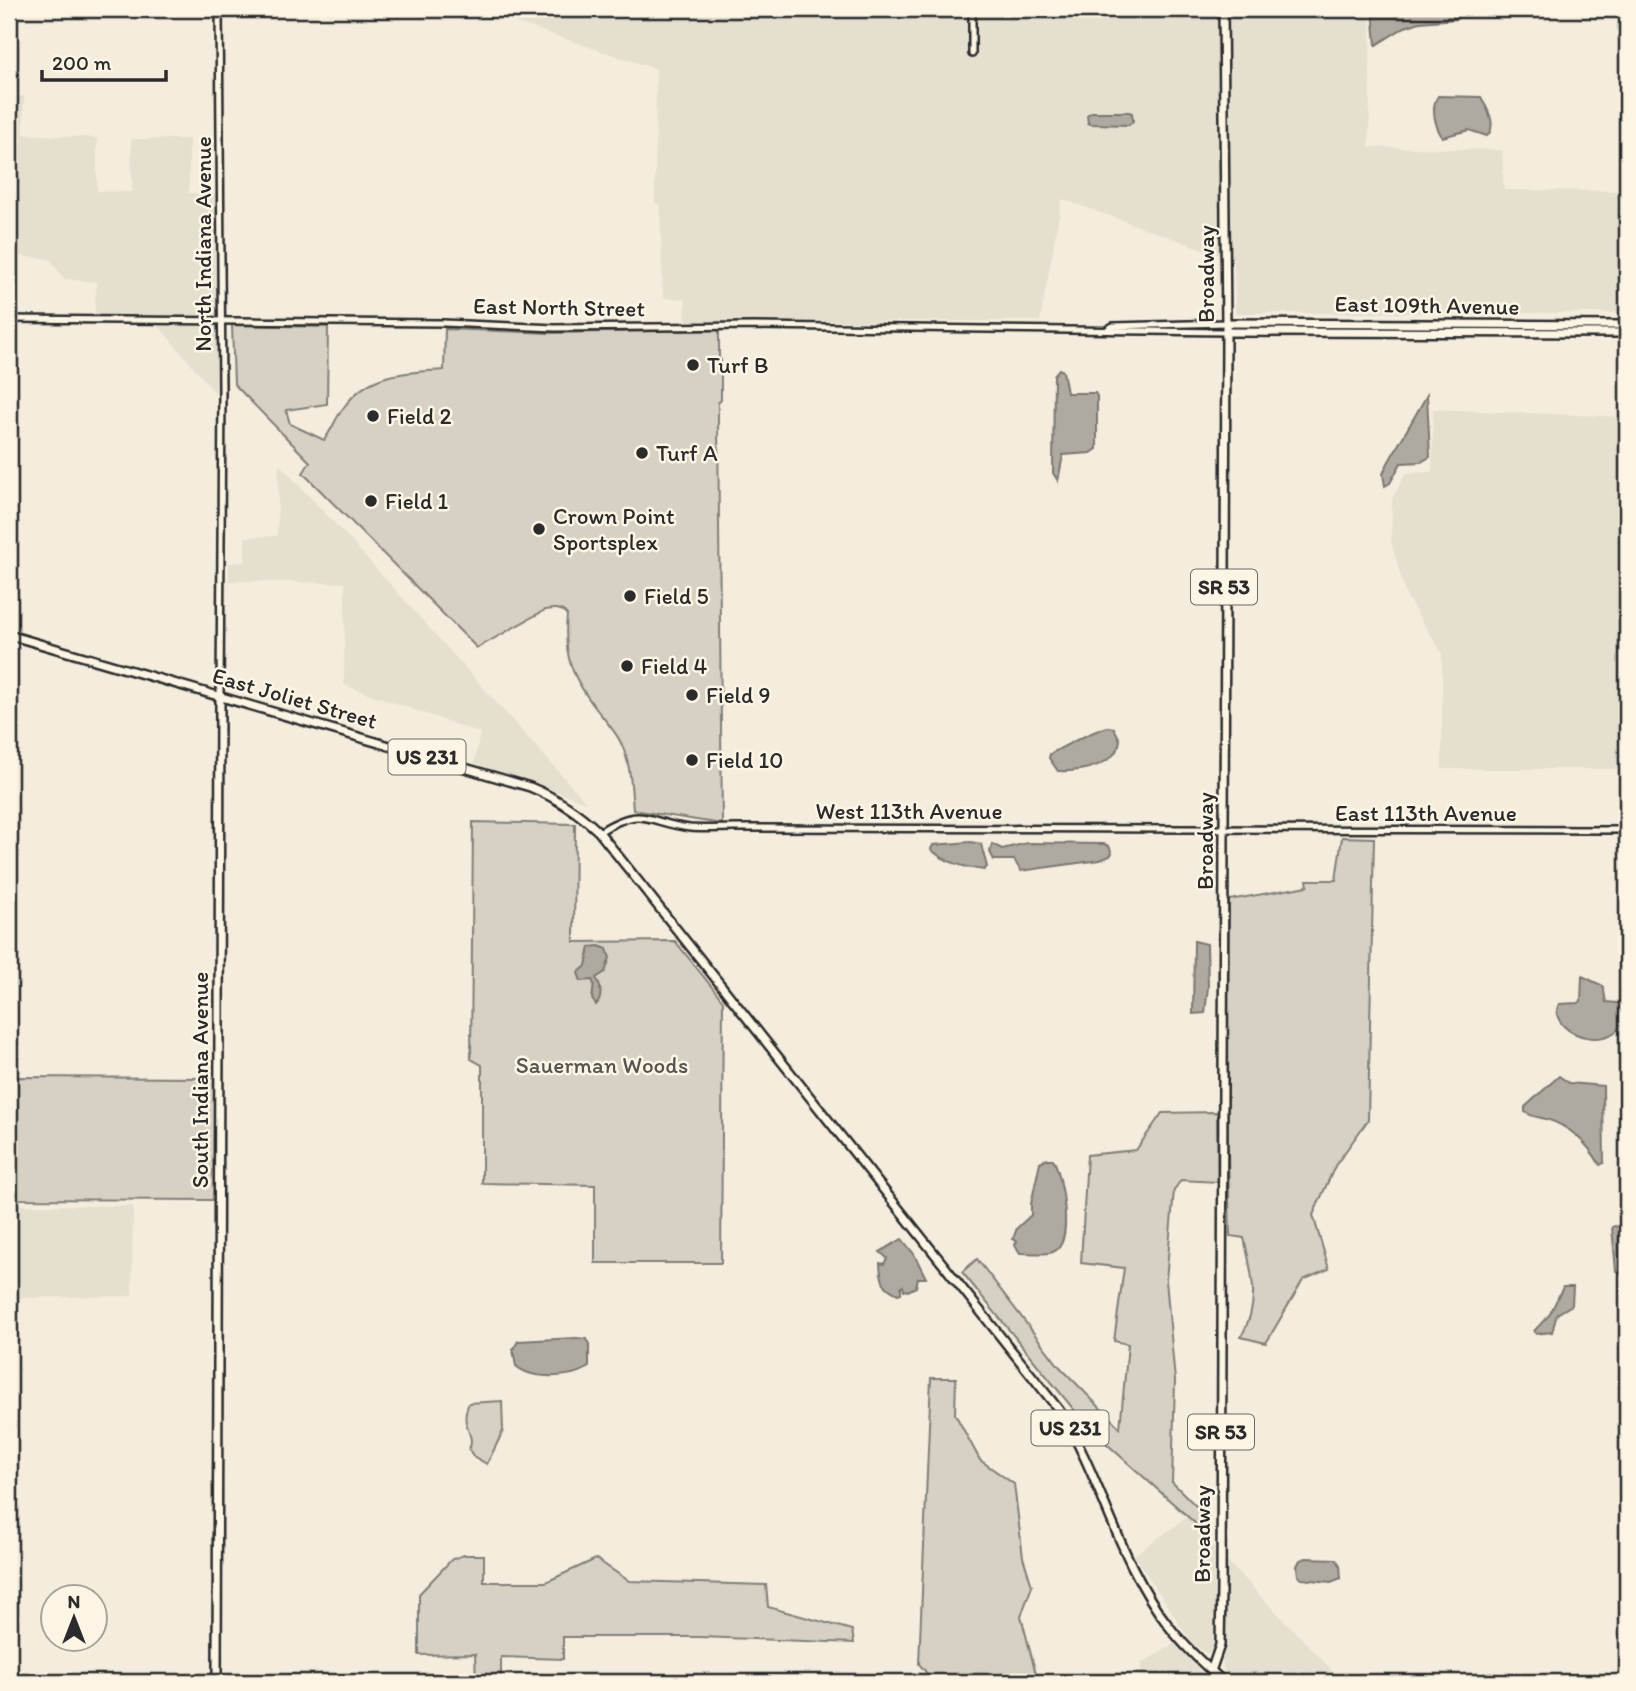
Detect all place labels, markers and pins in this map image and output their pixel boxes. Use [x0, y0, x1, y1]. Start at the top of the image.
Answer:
place label: Turf B [707, 351, 768, 379]
marker: Turf B [685, 357, 701, 373]
place label: Field 2 [387, 402, 452, 430]
marker: Field 2 [365, 408, 381, 424]
place label: Turf A [656, 439, 718, 467]
marker: Turf A [634, 445, 650, 461]
place label: Field 1 [385, 487, 449, 515]
marker: Field 1 [363, 493, 379, 509]
place label: Crown Point Sportsplex [553, 502, 675, 556]
marker: Crown Point Sportsplex [531, 521, 547, 537]
place label: Field 5 [644, 582, 709, 610]
marker: Field 5 [622, 588, 638, 604]
place label: Field 4 [641, 652, 708, 680]
marker: Field 4 [619, 658, 635, 674]
place label: Field 9 [706, 681, 771, 709]
marker: Field 9 [684, 687, 700, 703]
place label: Field 10 [706, 746, 783, 774]
marker: Field 10 [684, 752, 700, 768]

